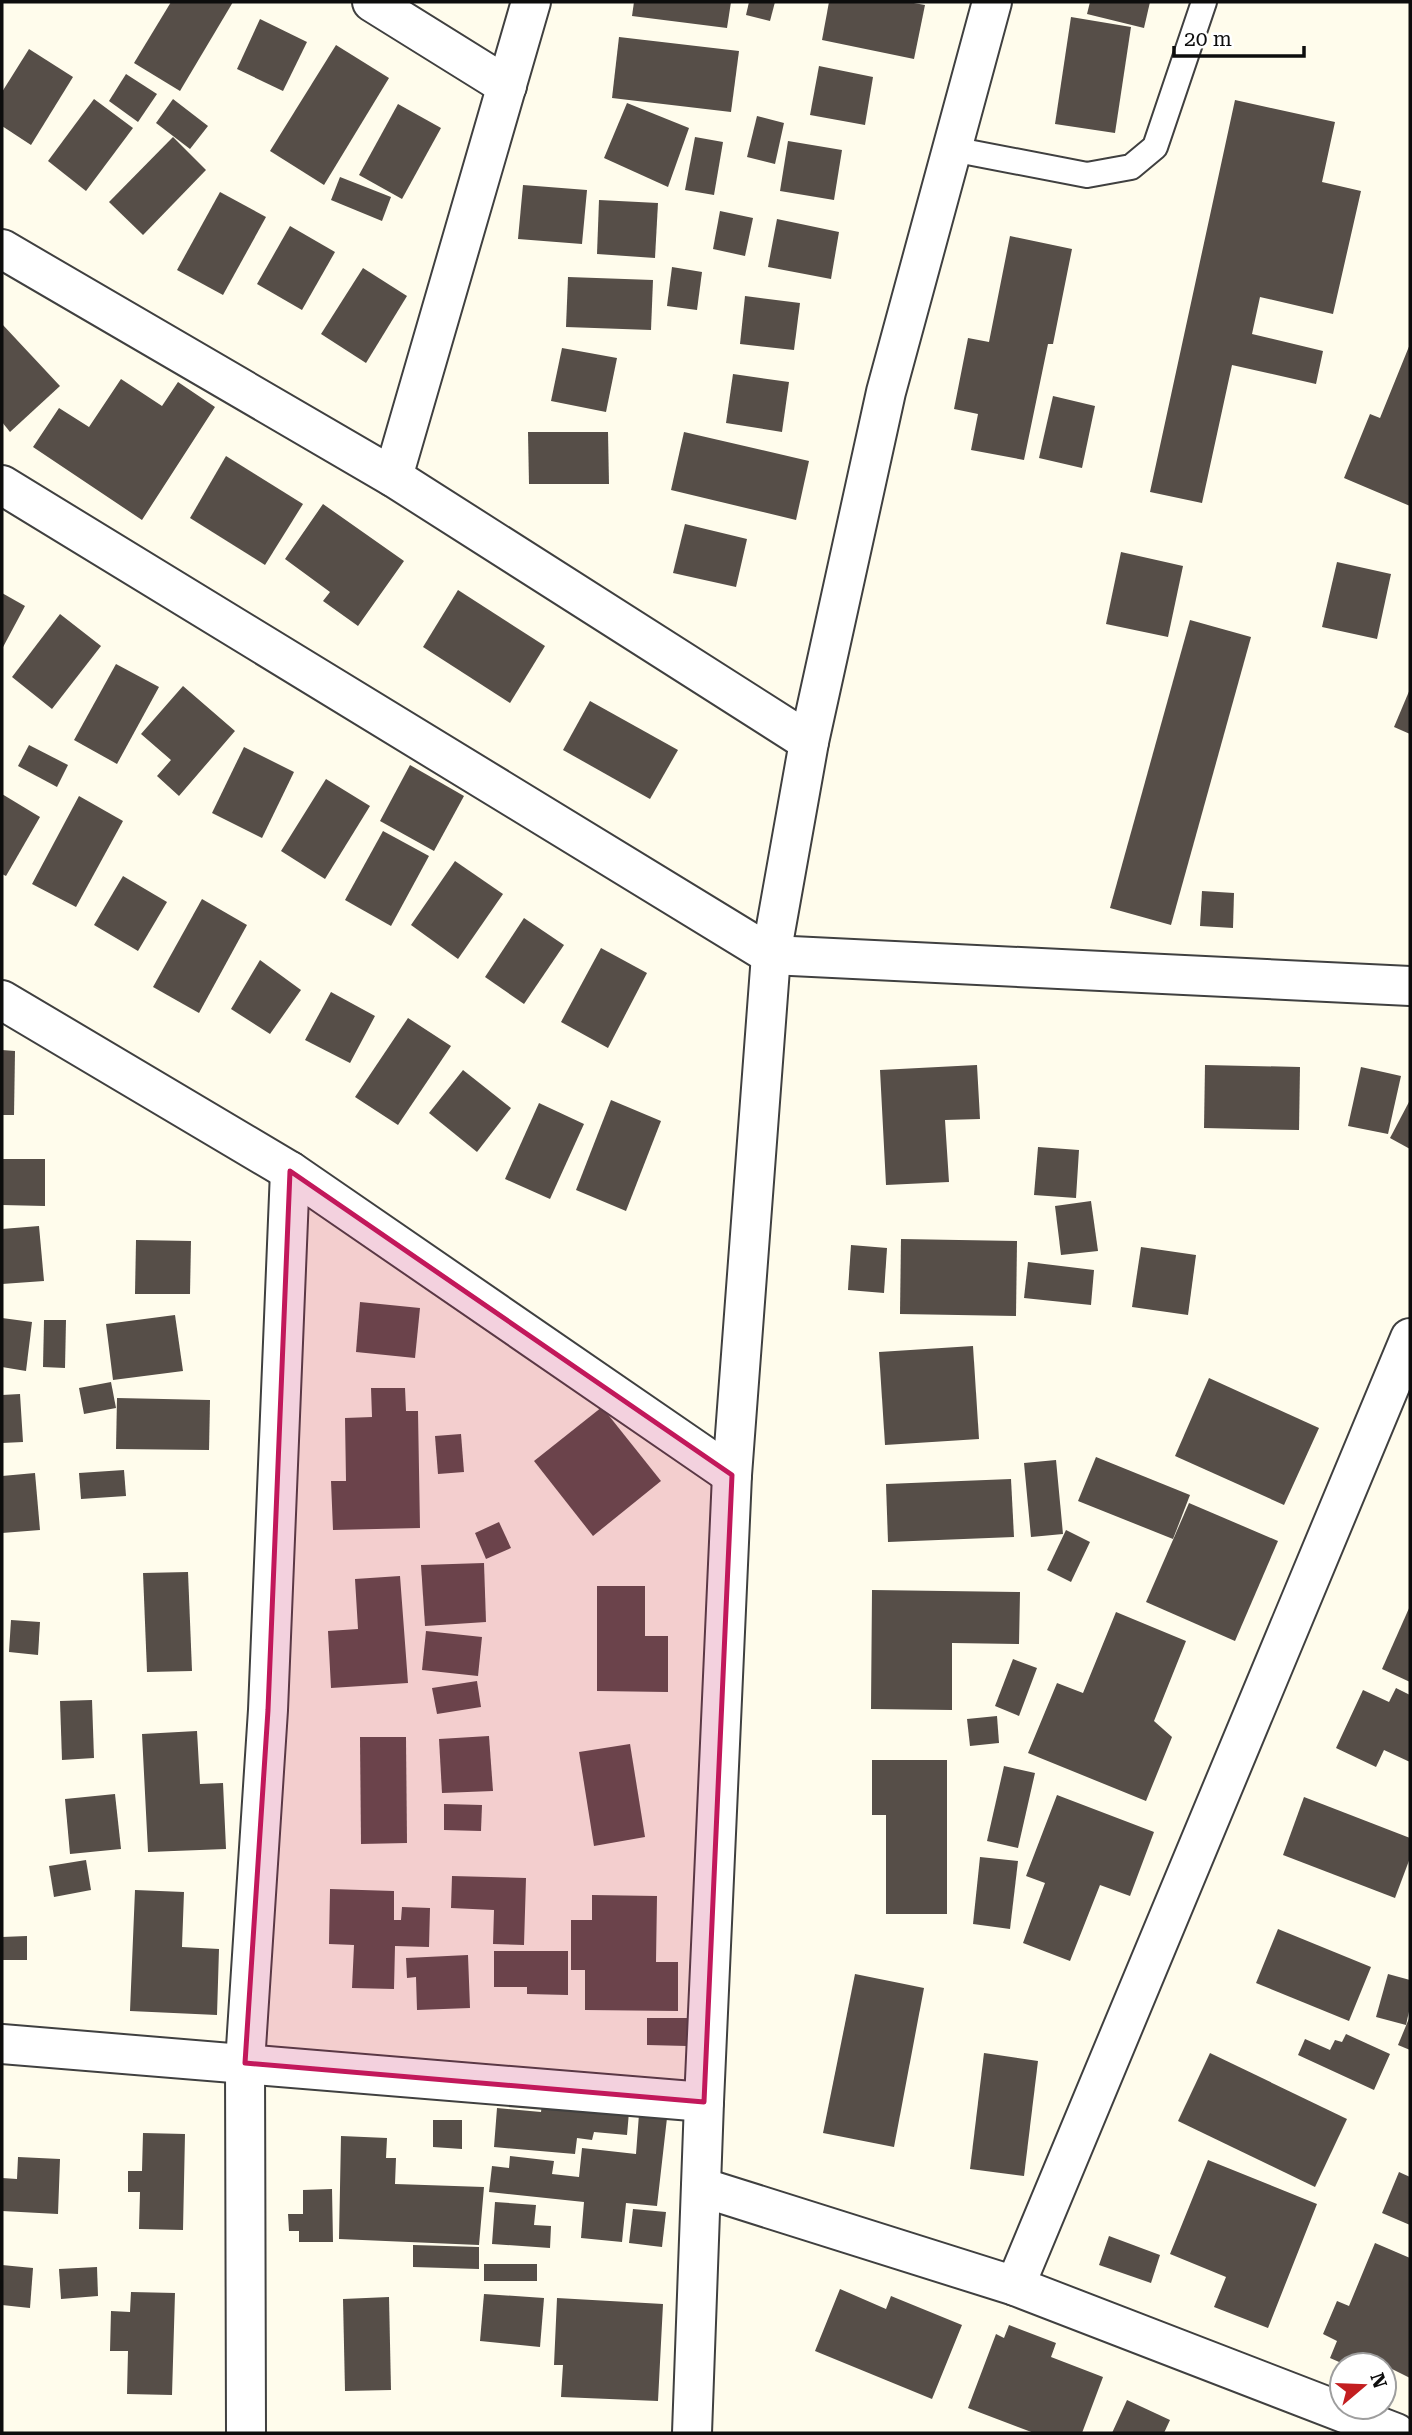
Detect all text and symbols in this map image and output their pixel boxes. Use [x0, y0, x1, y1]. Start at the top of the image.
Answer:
scale bar [1174, 14, 1304, 58]
text: 20 m [1184, 27, 1232, 51]
north arrow [1328, 2351, 1398, 2421]
text: N [1365, 2370, 1392, 2392]

